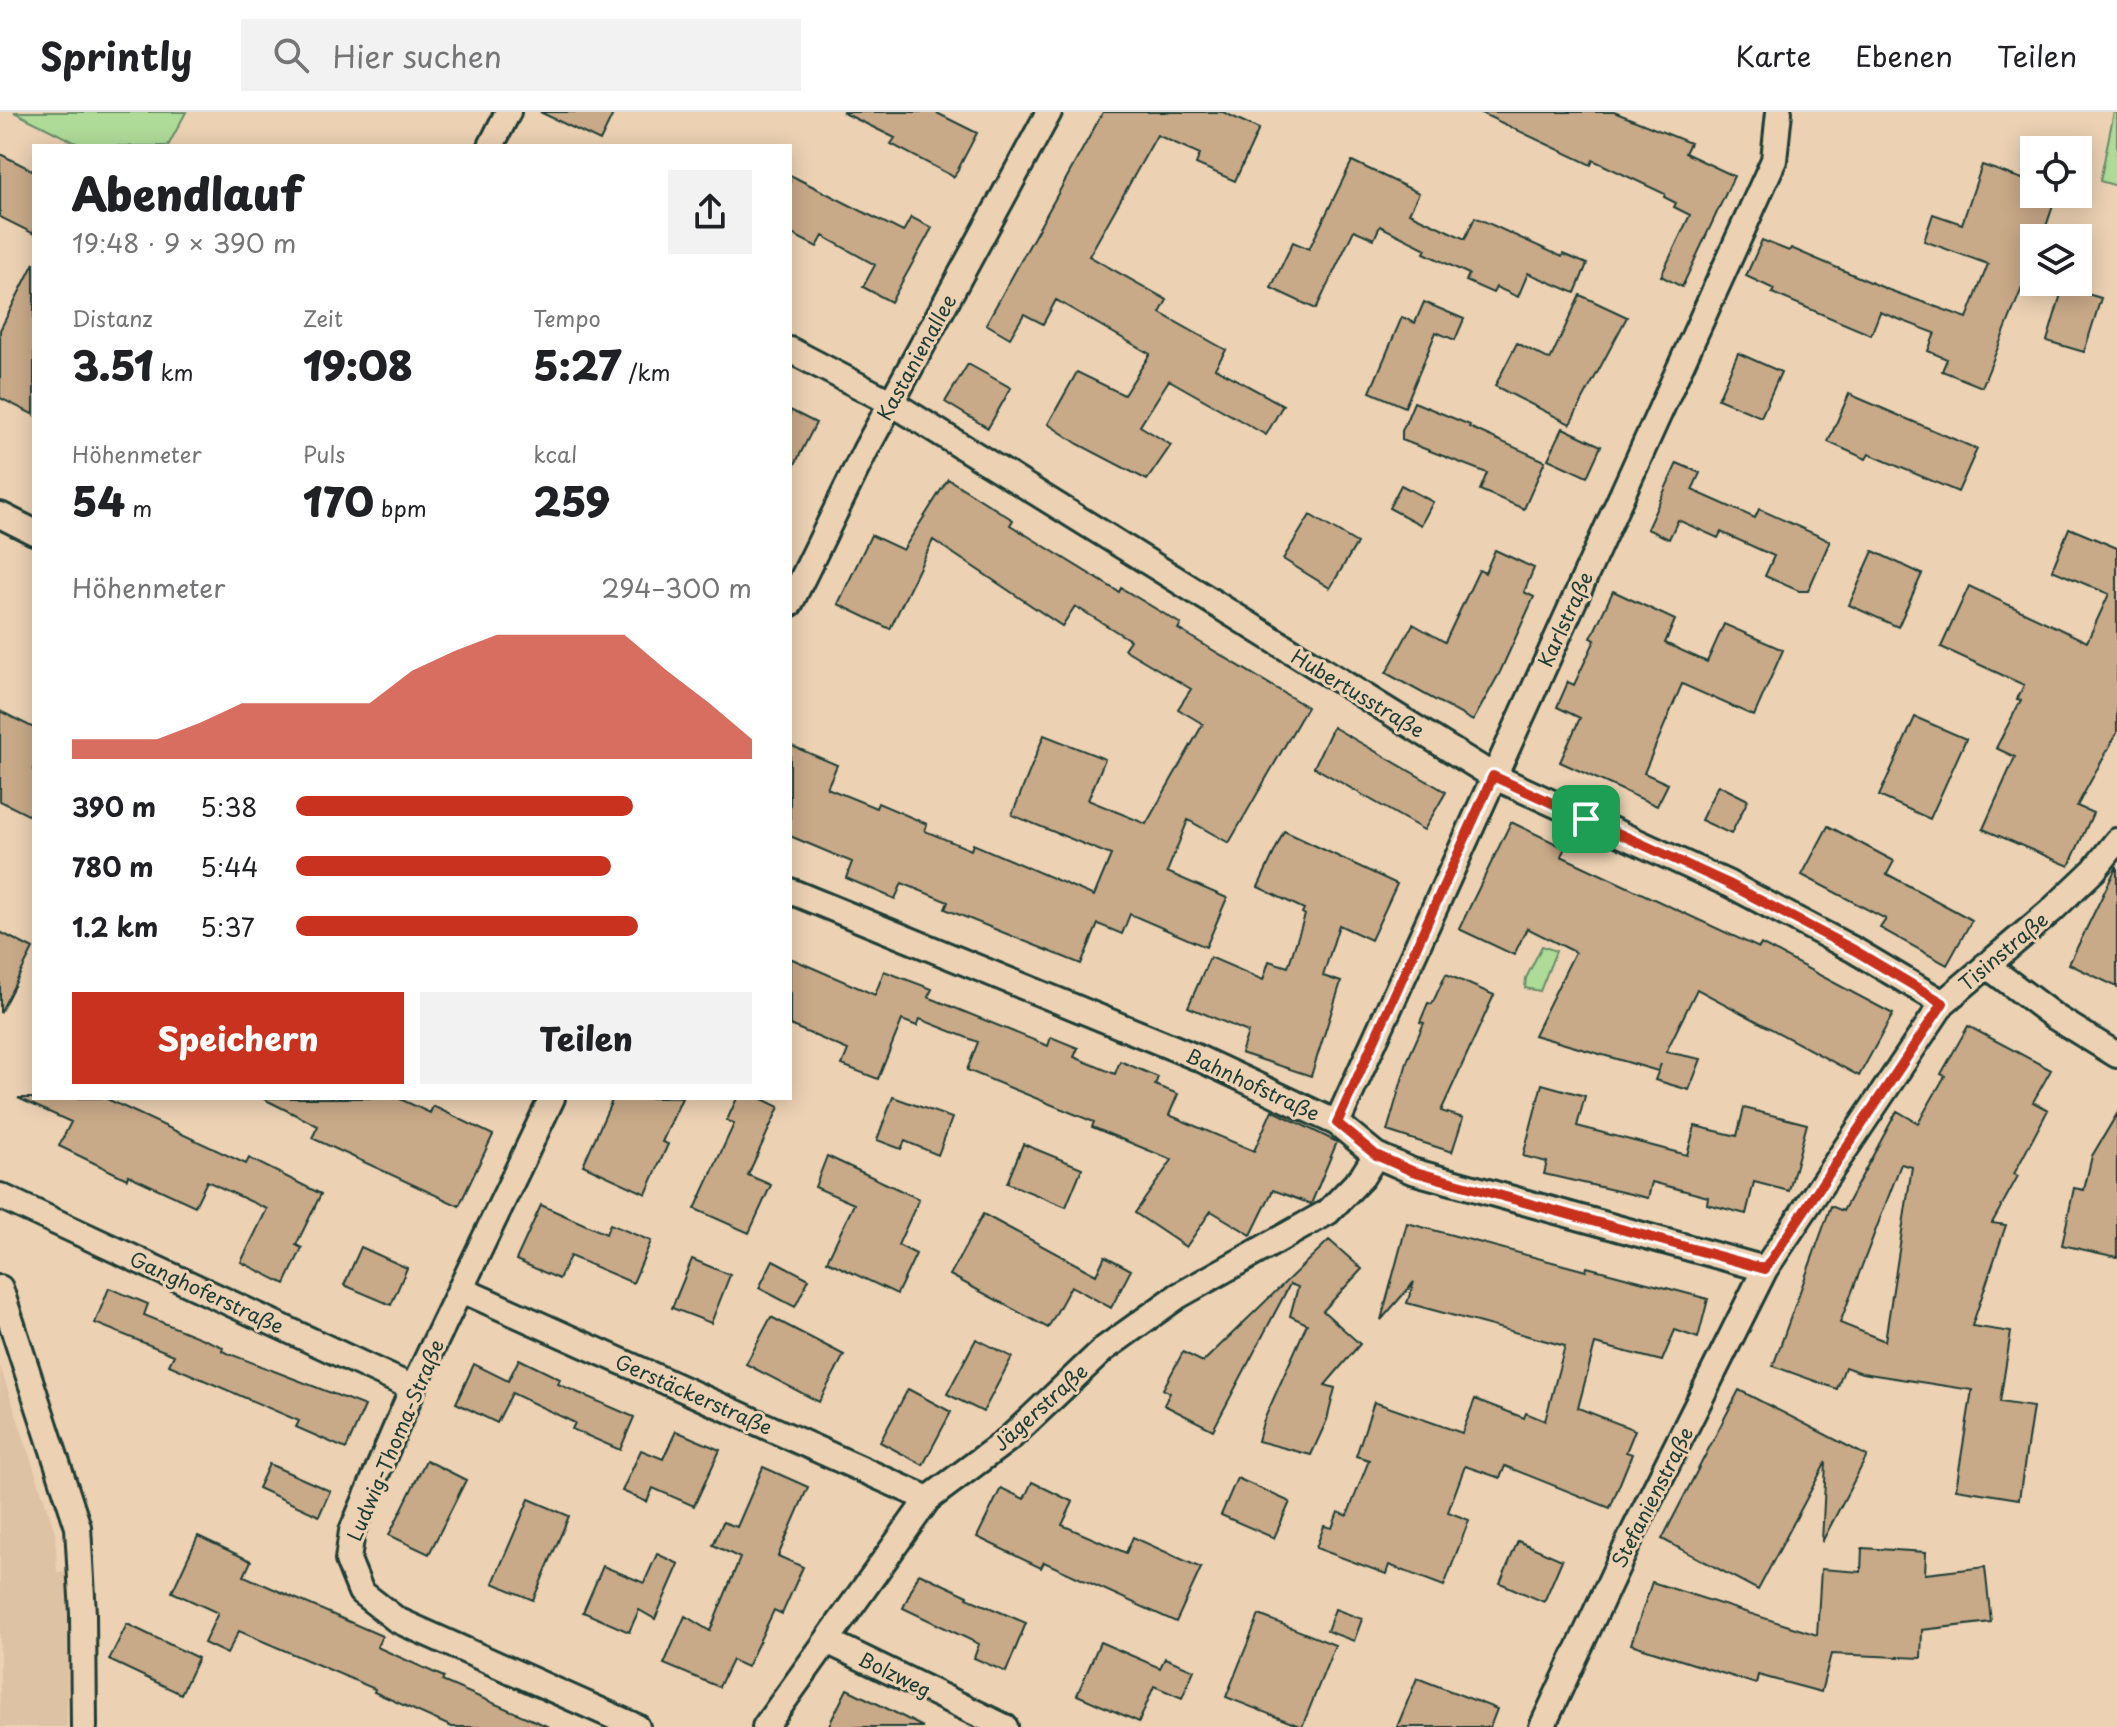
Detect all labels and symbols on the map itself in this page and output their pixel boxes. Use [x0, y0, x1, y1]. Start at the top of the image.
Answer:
street label: Kastanienallee [869, 288, 963, 426]
street label: Karlstraße [1530, 566, 1600, 672]
street label: Hubertusstraße [1286, 641, 1430, 745]
pin [1552, 785, 1620, 853]
street label: Tisinstraße [1952, 904, 2054, 998]
street label: Bahnhofstraße [1181, 1040, 1325, 1128]
street label: Ganghoferstraße [125, 1243, 289, 1341]
street label: Ludwig-Thoma-Straße [339, 1335, 451, 1545]
street label: Gerstäckerstraße [611, 1346, 777, 1442]
street label: Jägerstraße [986, 1356, 1094, 1458]
street label: Stefanienstraße [1604, 1421, 1700, 1573]
street label: Bolzweg [854, 1643, 936, 1705]

